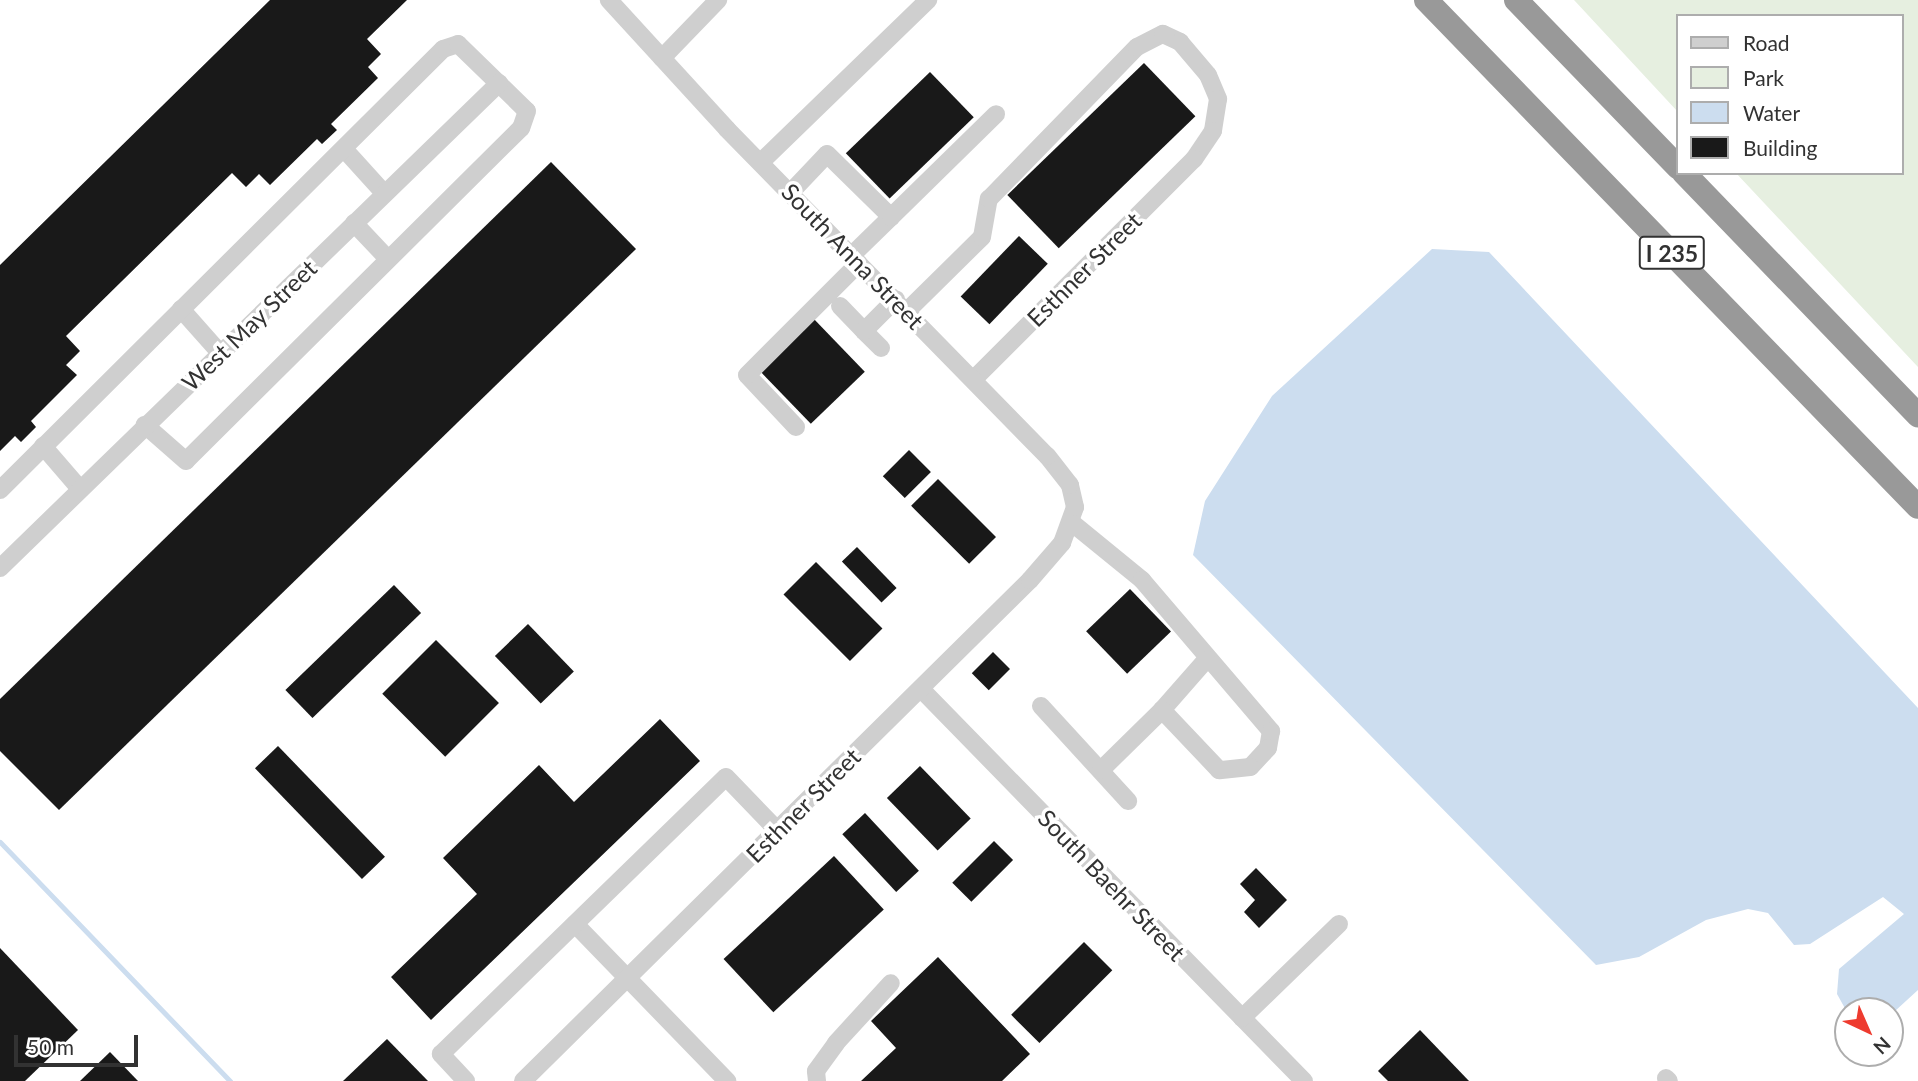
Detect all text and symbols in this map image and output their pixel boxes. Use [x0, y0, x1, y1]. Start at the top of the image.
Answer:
legend [1676, 14, 1904, 175]
text: Road [1743, 30, 1790, 55]
text: Park [1743, 65, 1784, 90]
text: Water [1743, 100, 1800, 125]
text: Building [1743, 135, 1818, 160]
street label: South Anna Street [776, 177, 930, 335]
street label: Esthner Street [1021, 206, 1147, 332]
road number: I 235 [1639, 234, 1705, 272]
street label: West May Street [175, 253, 323, 397]
street label: Esthner Street [740, 742, 866, 868]
street label: South Baehr Street [1032, 803, 1192, 967]
north arrow [1834, 997, 1904, 1067]
scale bar [18, 1021, 142, 1066]
text: N [1869, 1033, 1896, 1059]
text: 50 m [27, 1034, 74, 1059]

